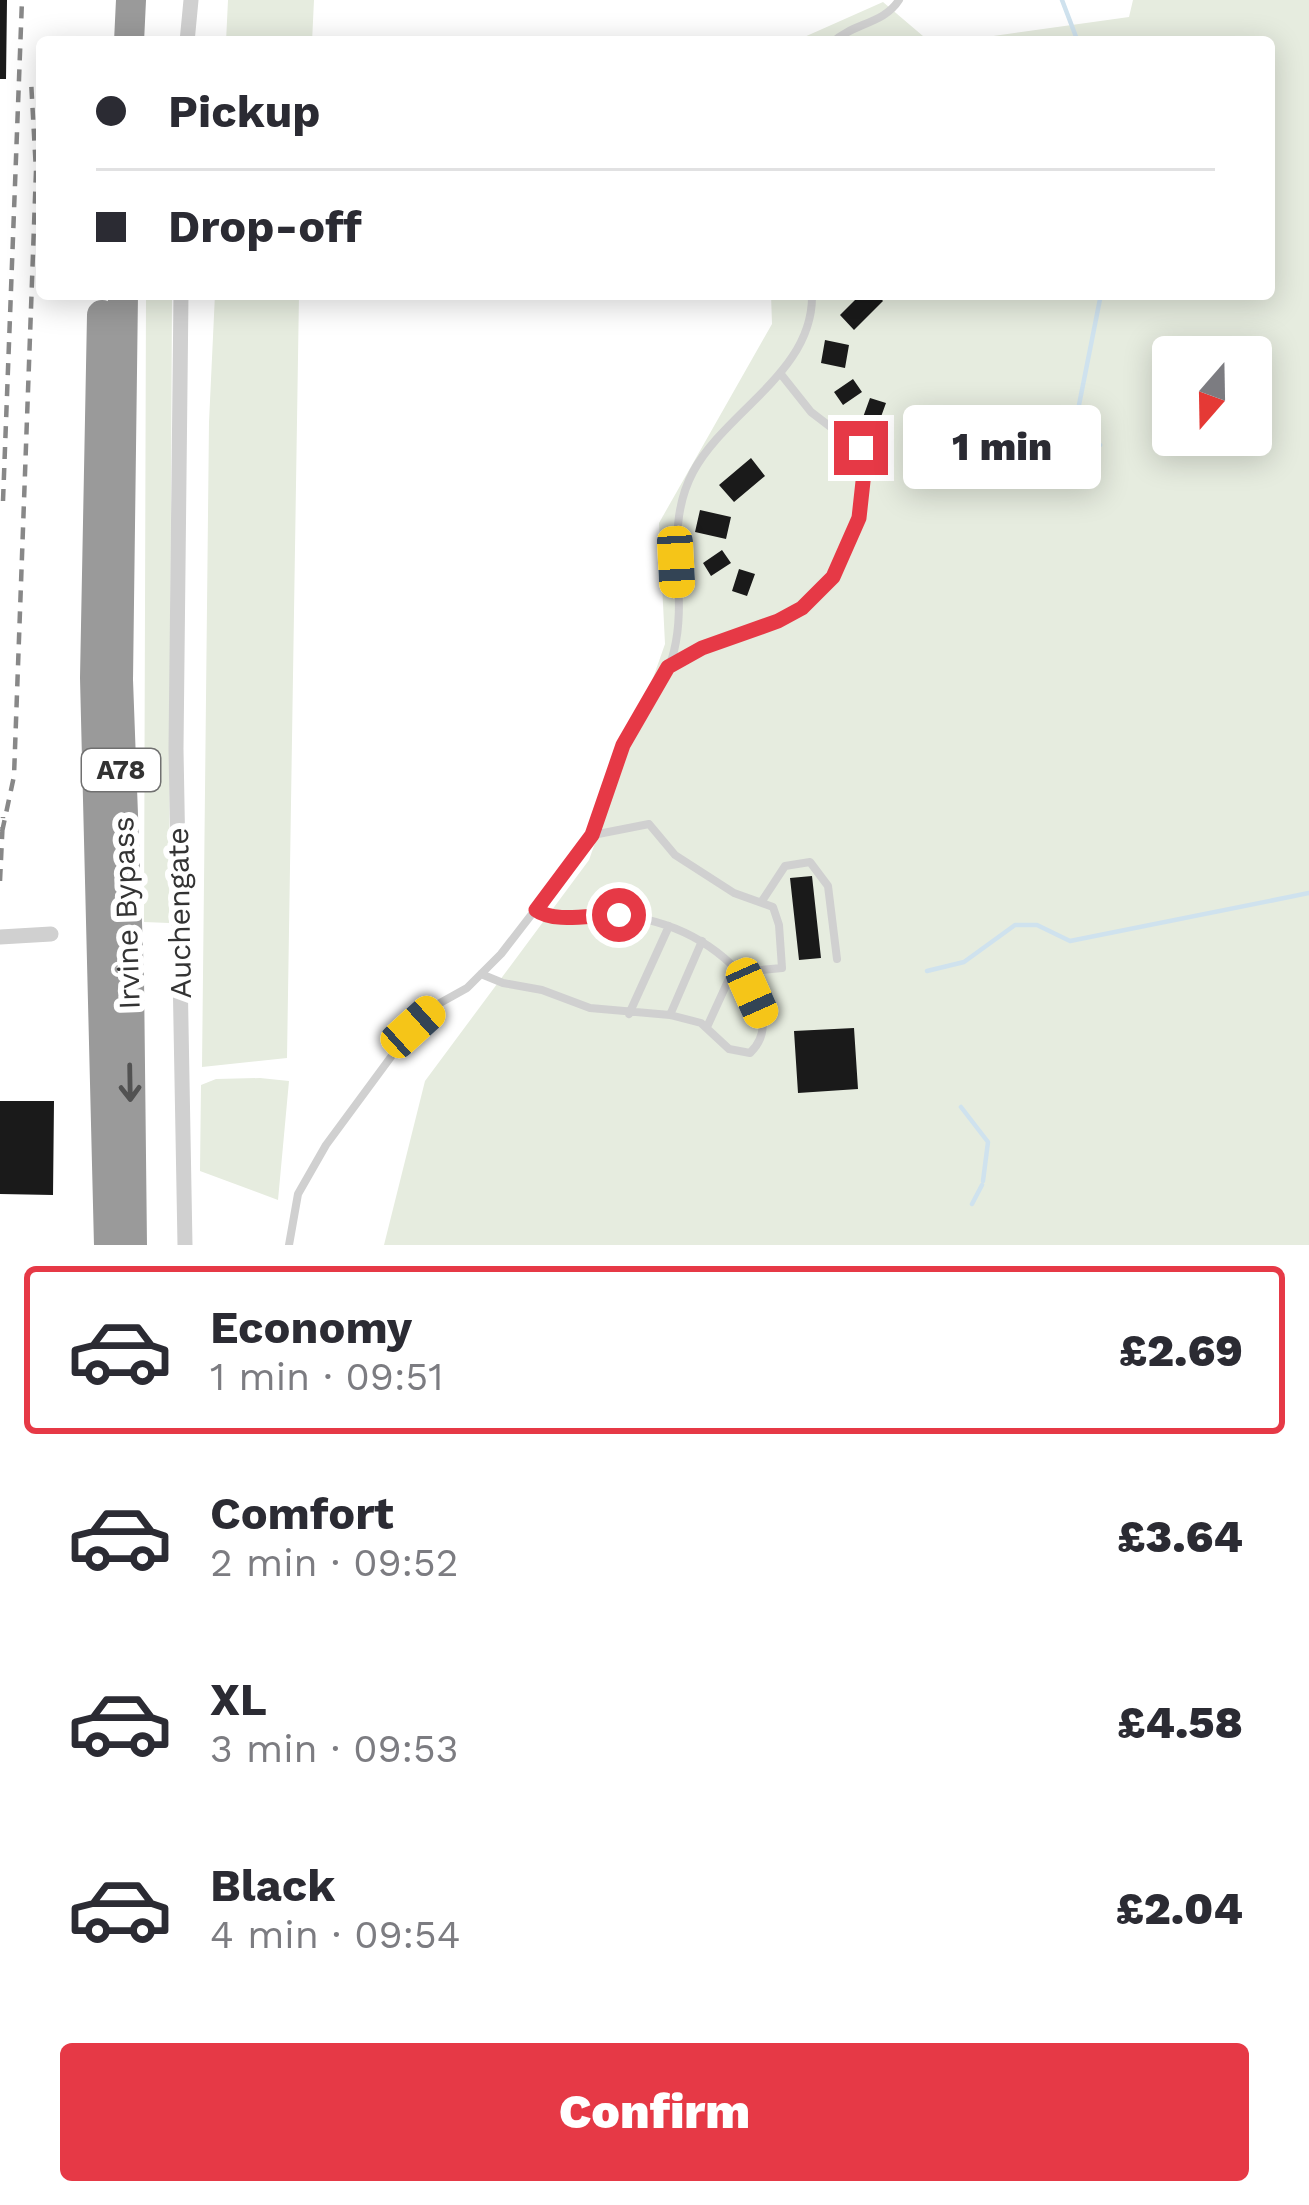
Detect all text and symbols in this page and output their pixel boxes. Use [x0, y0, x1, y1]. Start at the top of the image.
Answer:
text: Pickup [168, 85, 320, 138]
text: Drop-off [168, 200, 362, 253]
north arrow [1152, 336, 1272, 456]
map controls [1152, 336, 1272, 456]
callout: 1 min [903, 406, 1101, 490]
route end [834, 421, 888, 475]
text: 1 min [952, 424, 1052, 469]
car [656, 525, 696, 599]
road number: A78 [82, 749, 160, 791]
street label: Irvine Bypass [105, 816, 147, 1010]
street label: Auchengate [160, 827, 198, 999]
route start [592, 888, 646, 942]
car [721, 953, 783, 1033]
car [374, 990, 452, 1064]
one-way arrow [119, 1063, 142, 1102]
icon: car [66, 1296, 174, 1404]
text: Economy [210, 1301, 412, 1354]
text: £2.69 [1119, 1324, 1243, 1377]
text: 1 min · 09:51 [210, 1354, 443, 1399]
icon: car [66, 1482, 174, 1590]
text: Comfort [210, 1487, 394, 1540]
text: £3.64 [1117, 1510, 1243, 1563]
text: 2 min · 09:52 [210, 1540, 458, 1585]
icon: car [66, 1668, 174, 1776]
text: XL [210, 1673, 267, 1726]
text: £4.58 [1117, 1696, 1243, 1749]
text: 3 min · 09:53 [210, 1726, 458, 1771]
icon: car [66, 1854, 174, 1962]
text: Black [210, 1859, 335, 1912]
text: £2.04 [1116, 1882, 1243, 1935]
text: 4 min · 09:54 [210, 1912, 461, 1957]
button: Confirm [60, 2043, 1249, 2181]

